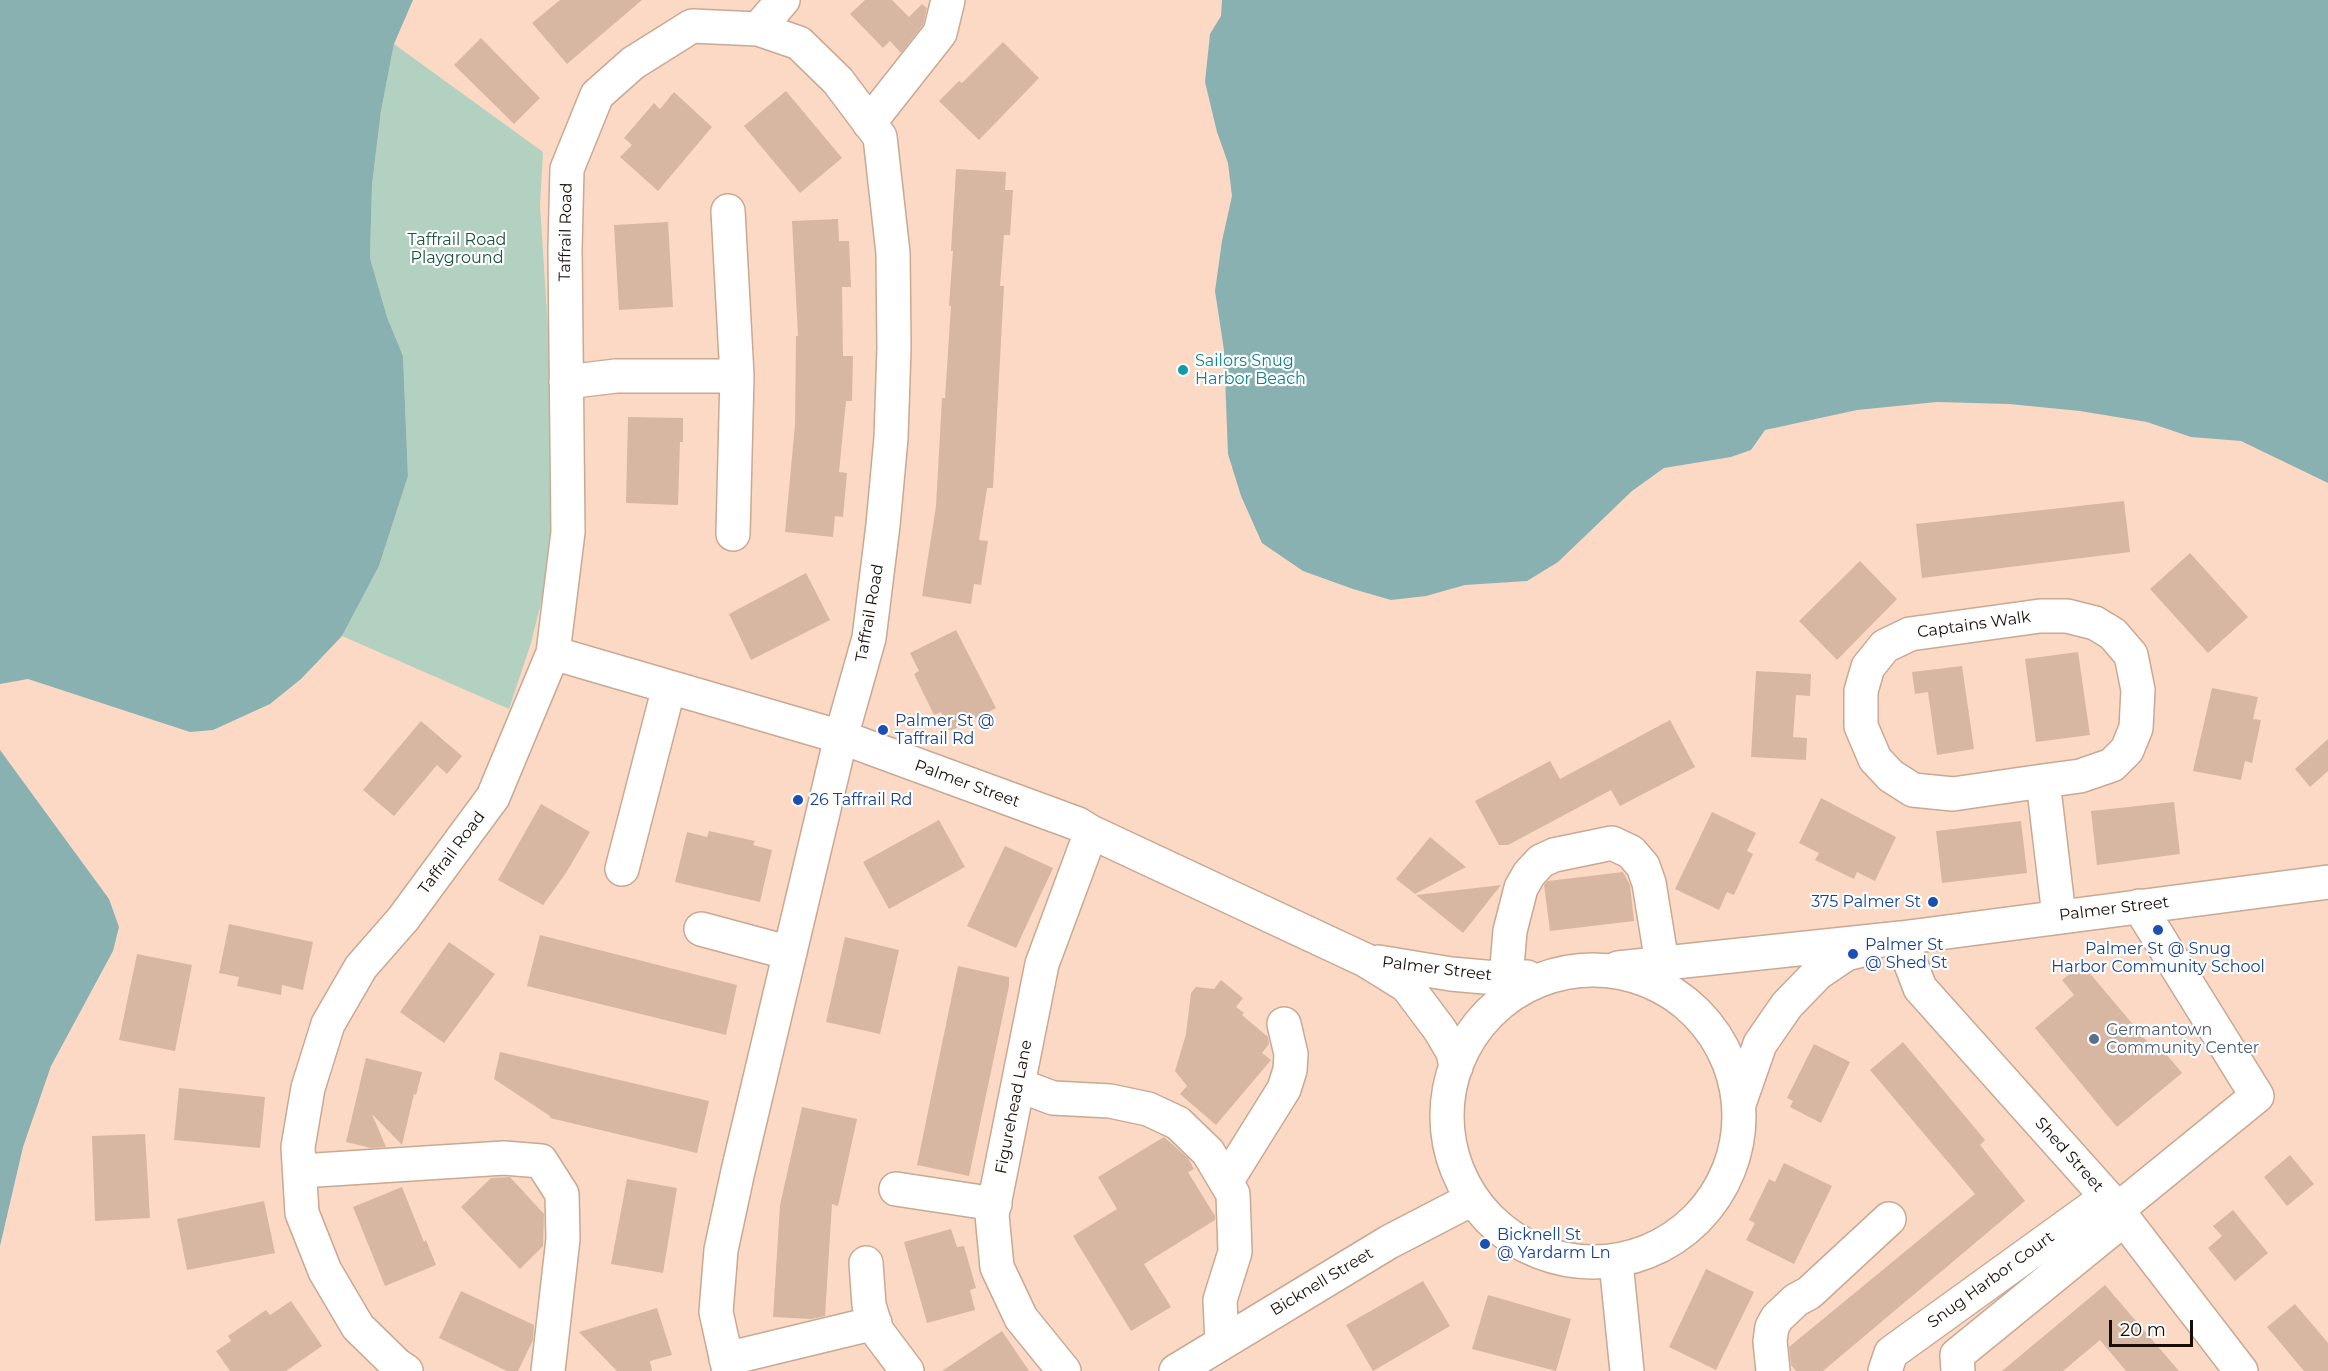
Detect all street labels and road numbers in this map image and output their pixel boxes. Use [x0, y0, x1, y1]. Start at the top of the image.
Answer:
street label: Taffrail Road [556, 182, 576, 282]
street label: Taffrail Road [852, 563, 888, 663]
street label: Captains Walk [1916, 608, 2032, 642]
street label: Palmer Street [912, 756, 1022, 812]
street label: Taffrail Road [415, 808, 489, 898]
street label: Palmer Street [2058, 893, 2170, 925]
street label: Palmer Street [1381, 953, 1493, 985]
street label: Figurehead Lane [992, 1038, 1036, 1176]
street label: Shed Street [2031, 1114, 2107, 1196]
street label: Snug Harbor Court [1924, 1228, 2058, 1332]
street label: Bicknell Street [1267, 1244, 1377, 1320]

